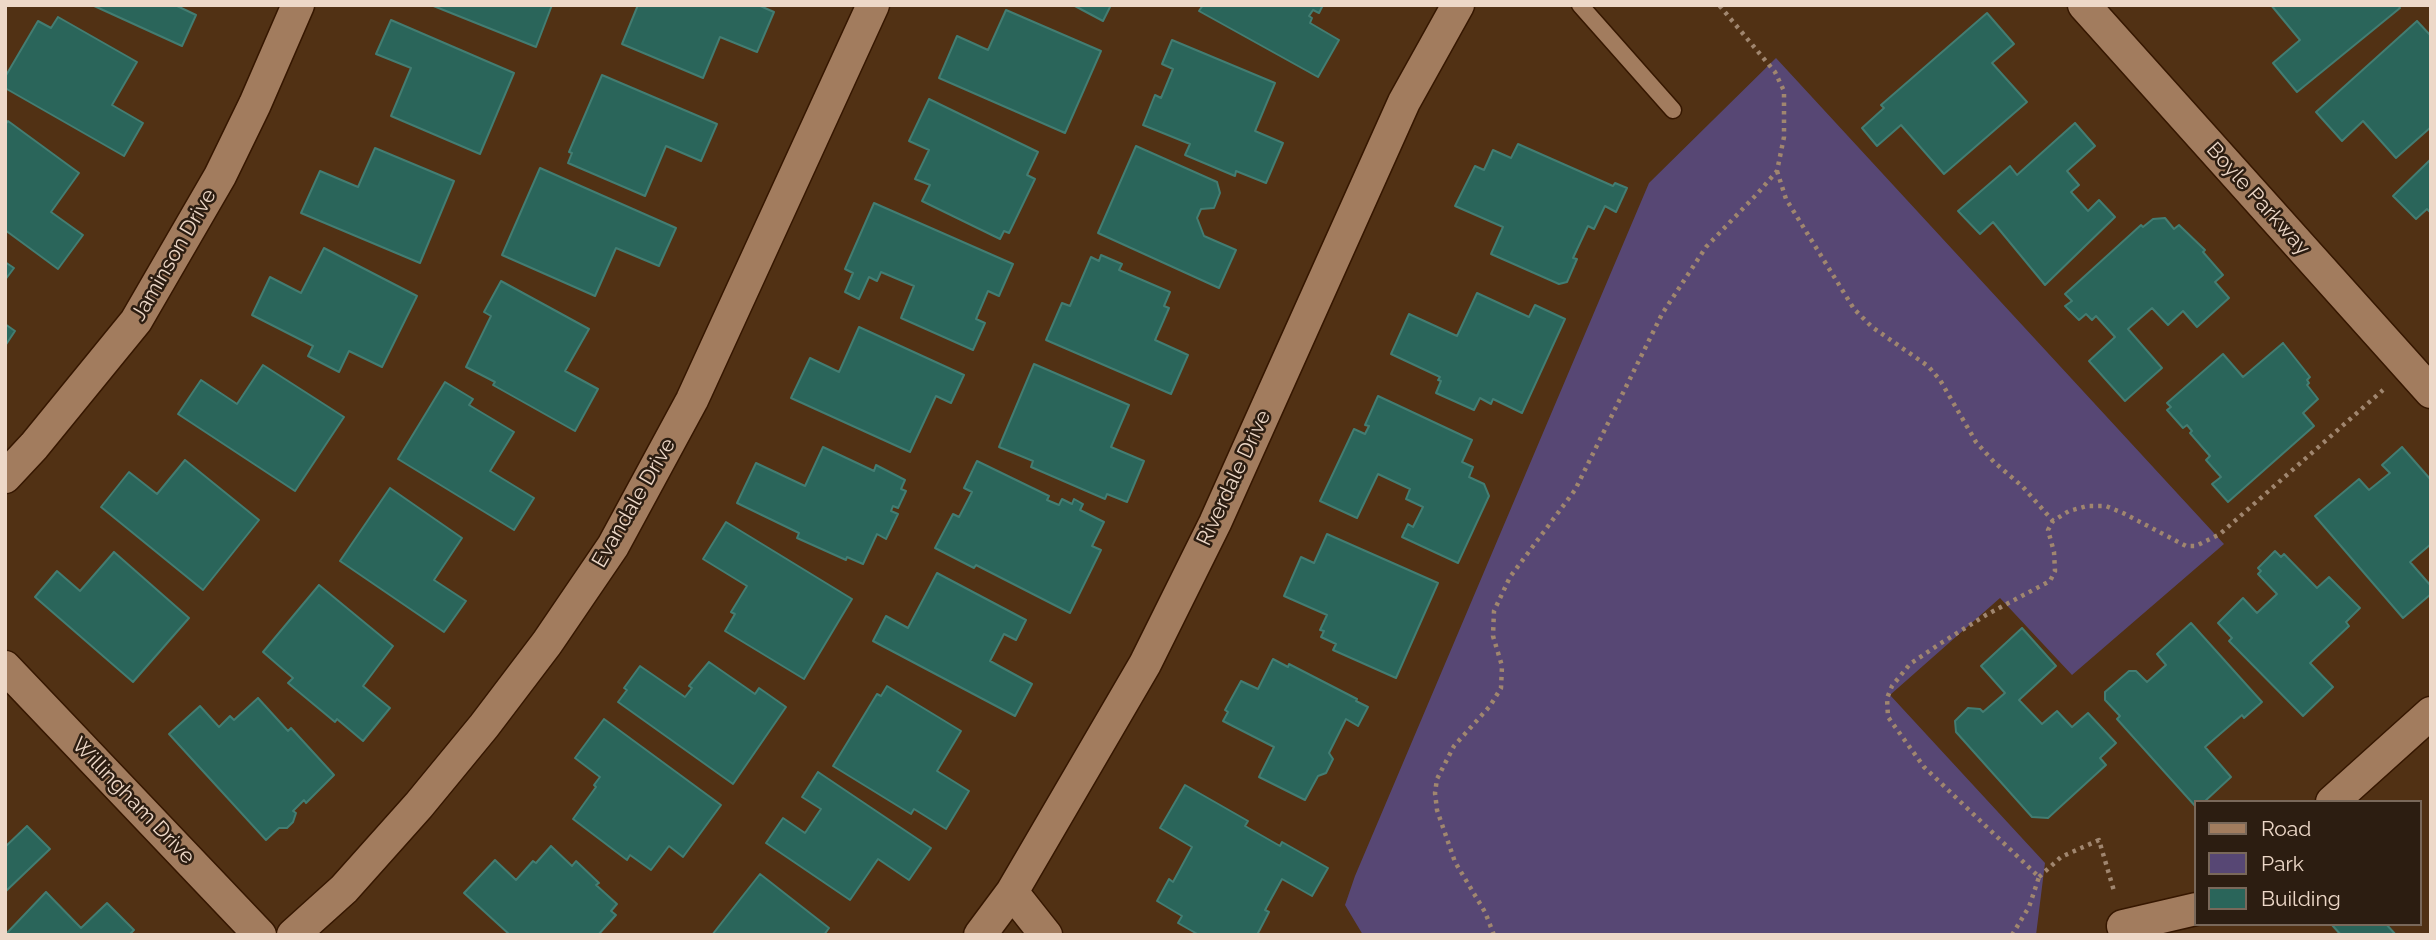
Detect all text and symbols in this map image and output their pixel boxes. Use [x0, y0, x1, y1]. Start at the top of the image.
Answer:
street label: Boyle Parkway [2201, 137, 2315, 261]
street label: Jaminson Drive [126, 185, 222, 325]
street label: Riverdale Drive [1192, 406, 1276, 550]
street label: Evandale Drive [587, 434, 681, 572]
street label: Willingham Drive [66, 732, 200, 870]
legend [2194, 800, 2422, 926]
text: Road [2261, 816, 2311, 841]
text: Park [2261, 851, 2304, 876]
text: Building [2261, 886, 2341, 911]

